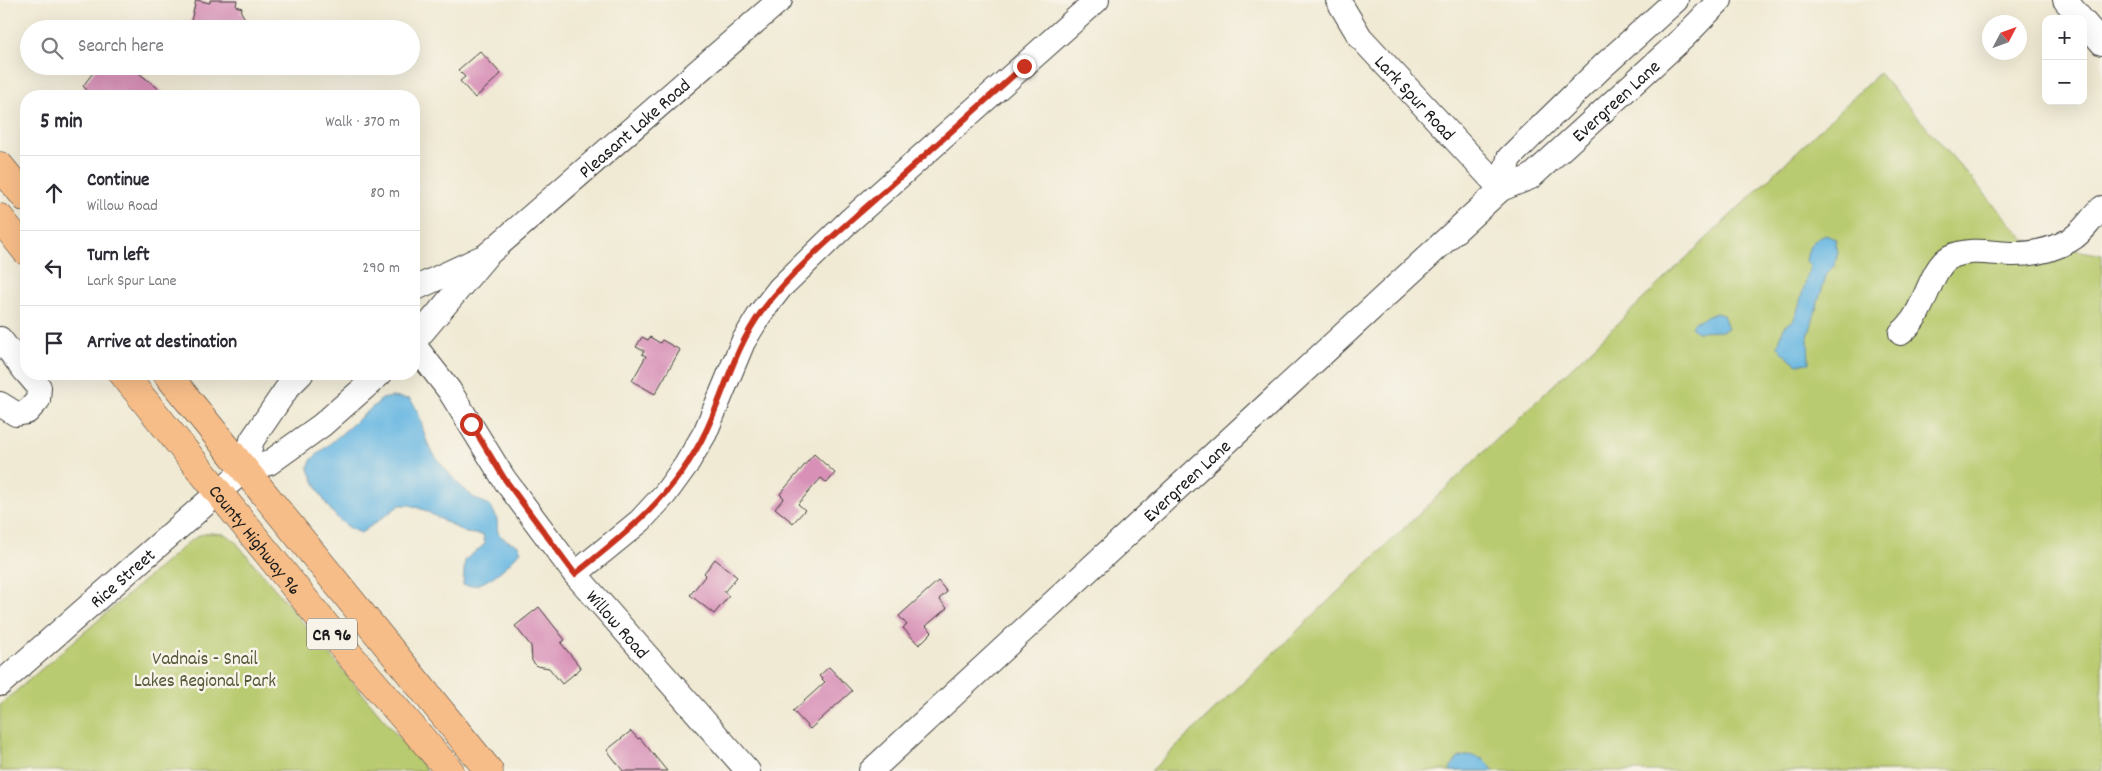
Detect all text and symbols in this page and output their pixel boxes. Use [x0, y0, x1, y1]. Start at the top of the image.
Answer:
north arrow [1982, 15, 2027, 60]
map controls [2042, 15, 2087, 105]
button: + [2042, 15, 2087, 60]
search box [20, 20, 420, 75]
icon: search [38, 34, 66, 62]
text: Search here [78, 34, 164, 61]
street label: Lark Spur Road [1366, 51, 1460, 148]
route end [1013, 55, 1036, 78]
street label: Evergreen Lane [1567, 55, 1668, 150]
button: − [2042, 60, 2087, 105]
street label: Pleasant Lake Road [574, 74, 698, 186]
text: 5 min [40, 108, 83, 138]
text: Walk · 370 m [325, 111, 400, 134]
text: Continue [87, 168, 149, 195]
icon: ahead [40, 179, 68, 207]
text: 80 m [370, 182, 400, 205]
text: Willow Road [87, 195, 158, 218]
text: Turn left [87, 243, 150, 270]
icon: left [40, 254, 68, 282]
text: 290 m [362, 257, 400, 280]
text: Lark Spur Lane [87, 270, 177, 293]
icon: arrive [40, 329, 68, 357]
text: Arrive at destination [87, 330, 237, 357]
route start [460, 413, 483, 436]
street label: Evergreen Lane [1139, 435, 1238, 530]
street label: County Highway 96 [200, 480, 306, 602]
street label: Rice Street [85, 543, 163, 616]
street label: Willow Road [578, 585, 654, 666]
road number: CR 96 [307, 618, 357, 650]
park label: Vadnais - Snail Lakes Regional Park [134, 647, 276, 696]

